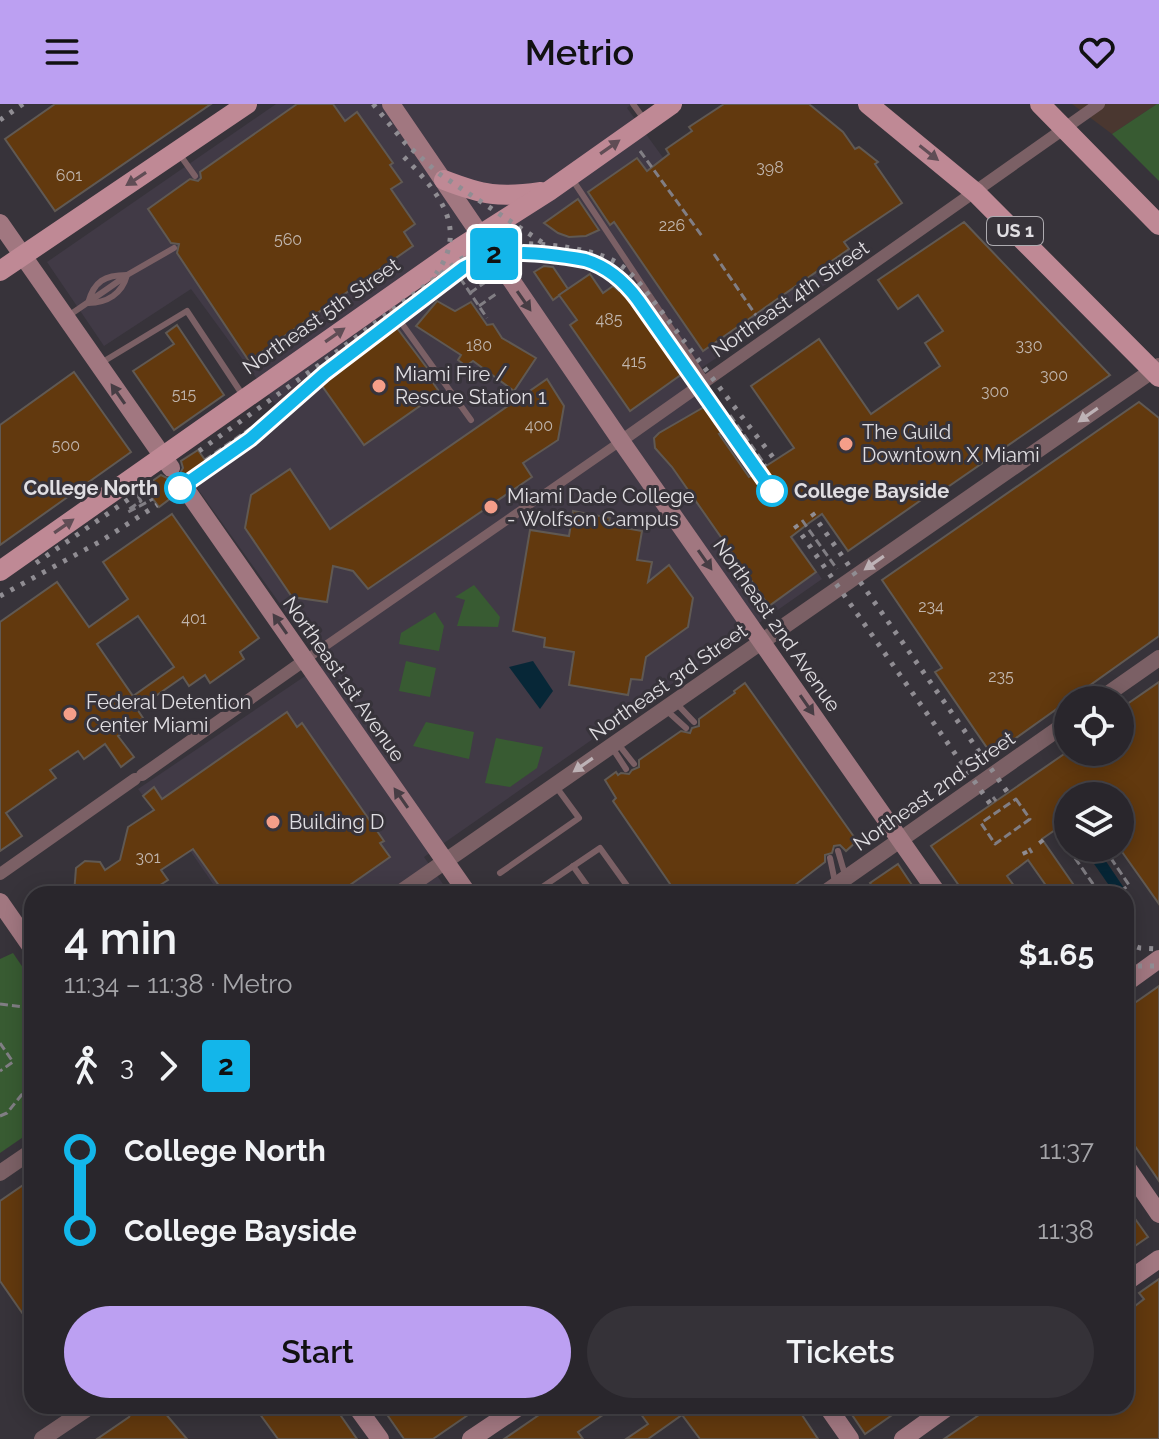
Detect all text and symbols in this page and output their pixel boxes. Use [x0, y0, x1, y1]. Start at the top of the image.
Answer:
icon: menu [40, 30, 84, 74]
icon: heart [1075, 30, 1119, 74]
text: Metrio [525, 31, 634, 73]
one-way arrow [600, 140, 621, 155]
one-way arrow [919, 144, 939, 160]
house number: 398 [756, 158, 784, 177]
house number: 601 [56, 166, 82, 185]
one-way arrow [125, 172, 147, 186]
house number: 226 [659, 216, 685, 235]
road number: US 1 [987, 217, 1043, 245]
line badge: 2 [468, 228, 520, 280]
house number: 560 [274, 230, 302, 249]
street label: Northeast 4th Street [707, 236, 874, 362]
text: 2 [486, 237, 502, 270]
street label: Northeast 5th Street [238, 253, 404, 379]
one-way arrow [517, 290, 532, 311]
house number: 485 [596, 310, 623, 329]
one-way arrow [324, 328, 345, 344]
house number: 180 [466, 336, 492, 355]
house number: 330 [1016, 336, 1042, 355]
house number: 415 [622, 352, 646, 371]
place label: Miami Fire / Rescue Station 1 [395, 362, 547, 409]
house number: 300 [1040, 366, 1068, 385]
marker: Miami Fire / Rescue Station 1 [370, 377, 388, 395]
house number: 300 [981, 382, 1009, 401]
one-way arrow [111, 383, 126, 404]
house number: 515 [172, 385, 196, 404]
one-way arrow [1077, 407, 1098, 422]
house number: 400 [525, 416, 553, 435]
place label: The Guild Downtown X Miami [862, 420, 1040, 467]
marker: The Guild Downtown X Miami [837, 435, 855, 453]
house number: 500 [52, 436, 80, 455]
marker: College North [165, 473, 195, 503]
place label: College North [23, 476, 158, 500]
marker: College Bayside [757, 476, 787, 506]
place label: College Bayside [794, 479, 949, 503]
place label: Miami Dade College - Wolfson Campus [507, 484, 695, 531]
marker: Miami Dade College - Wolfson Campus [482, 498, 500, 516]
one-way arrow [54, 519, 75, 534]
street label: Northeast 2nd Avenue [708, 534, 846, 716]
one-way arrow [697, 549, 713, 571]
one-way arrow [863, 555, 885, 570]
street label: Northeast 1st Avenue [278, 592, 410, 766]
house number: 234 [918, 597, 944, 616]
house number: 401 [181, 609, 207, 628]
one-way arrow [273, 614, 288, 635]
street label: Northeast 3rd Street [585, 618, 752, 745]
house number: 235 [988, 667, 1014, 686]
map controls [1054, 686, 1134, 862]
button: locate [1054, 686, 1134, 766]
place label: Federal Detention Center Miami [86, 690, 251, 737]
one-way arrow [799, 695, 814, 716]
marker: Federal Detention Center Miami [61, 705, 79, 723]
street label: Northeast 2nd Street [849, 726, 1020, 856]
one-way arrow [572, 757, 593, 772]
button: layers [1054, 782, 1134, 862]
one-way arrow [394, 787, 409, 808]
place label: Building D [289, 810, 384, 834]
marker: Building D [264, 813, 282, 831]
house number: 301 [135, 848, 161, 867]
text: 4 min [64, 913, 177, 964]
text: $1.65 [1019, 937, 1094, 972]
text: 11:34 – 11:38 · Metro [64, 969, 293, 999]
icon: walk [64, 1044, 108, 1088]
icon: forward [146, 1044, 190, 1088]
text: 2 [218, 1049, 234, 1082]
text: 3 [120, 1051, 134, 1081]
text: College North [124, 1133, 326, 1168]
text: 11:37 [1039, 1135, 1094, 1165]
text: College Bayside [124, 1213, 357, 1248]
text: 11:38 [1038, 1215, 1094, 1245]
button: Start [64, 1306, 571, 1398]
button: Tickets [587, 1306, 1094, 1398]

